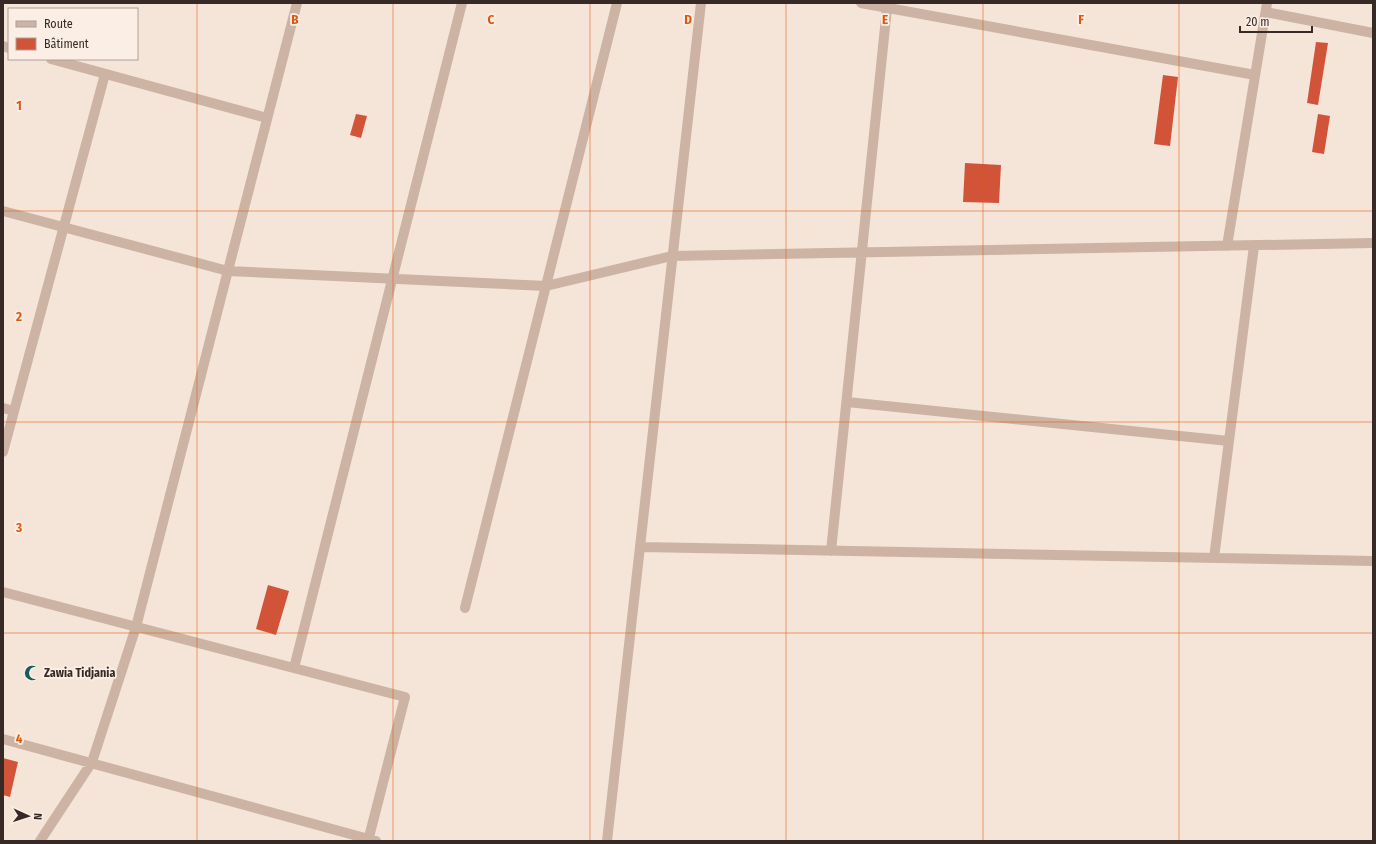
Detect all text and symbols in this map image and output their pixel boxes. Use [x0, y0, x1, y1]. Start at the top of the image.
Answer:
legend [8, 8, 138, 60]
scale bar [1240, 8, 1312, 34]
text: B [291, 12, 299, 27]
text: C [488, 12, 495, 27]
text: D [684, 12, 692, 27]
text: E [882, 12, 888, 27]
text: F [1078, 12, 1084, 27]
text: 20 m [1246, 15, 1270, 29]
text: Route [44, 17, 73, 31]
text: Bâtiment [44, 37, 89, 51]
text: 1 [16, 98, 22, 113]
text: 2 [15, 309, 22, 324]
text: 3 [15, 520, 22, 535]
mosque icon: Zawia Tidjania [23, 664, 41, 682]
place label: Zawia Tidjania [44, 666, 115, 680]
text: 4 [16, 731, 23, 746]
north arrow [8, 796, 48, 836]
text: N [31, 813, 44, 820]

